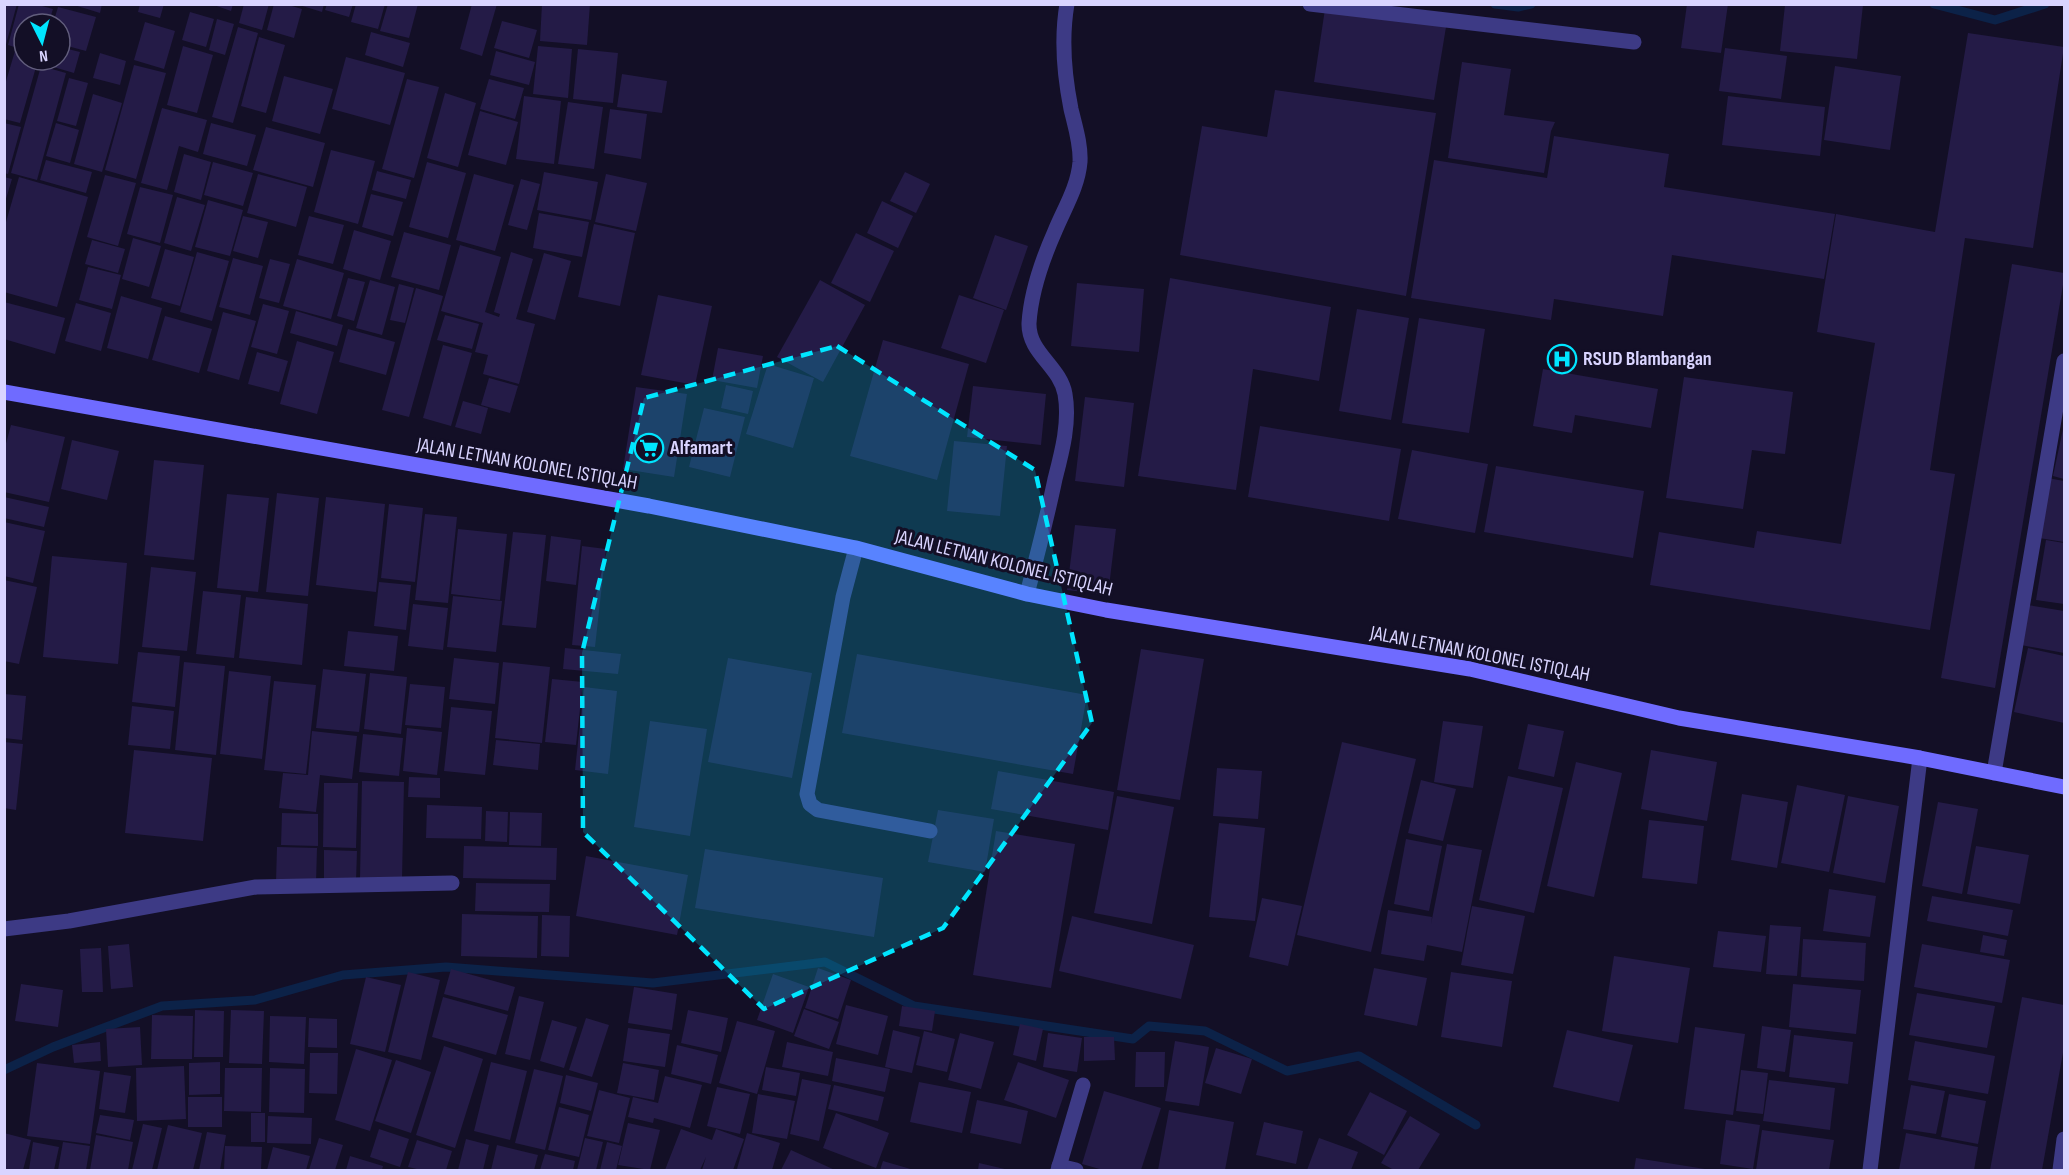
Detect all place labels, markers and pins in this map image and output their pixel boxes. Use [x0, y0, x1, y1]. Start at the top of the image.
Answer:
hospital icon: RSUD Blambangan [1546, 343, 1578, 375]
place label: RSUD Blambangan [1583, 347, 1712, 371]
supermarket icon: Alfamart [633, 432, 665, 464]
place label: Alfamart [669, 436, 733, 460]

